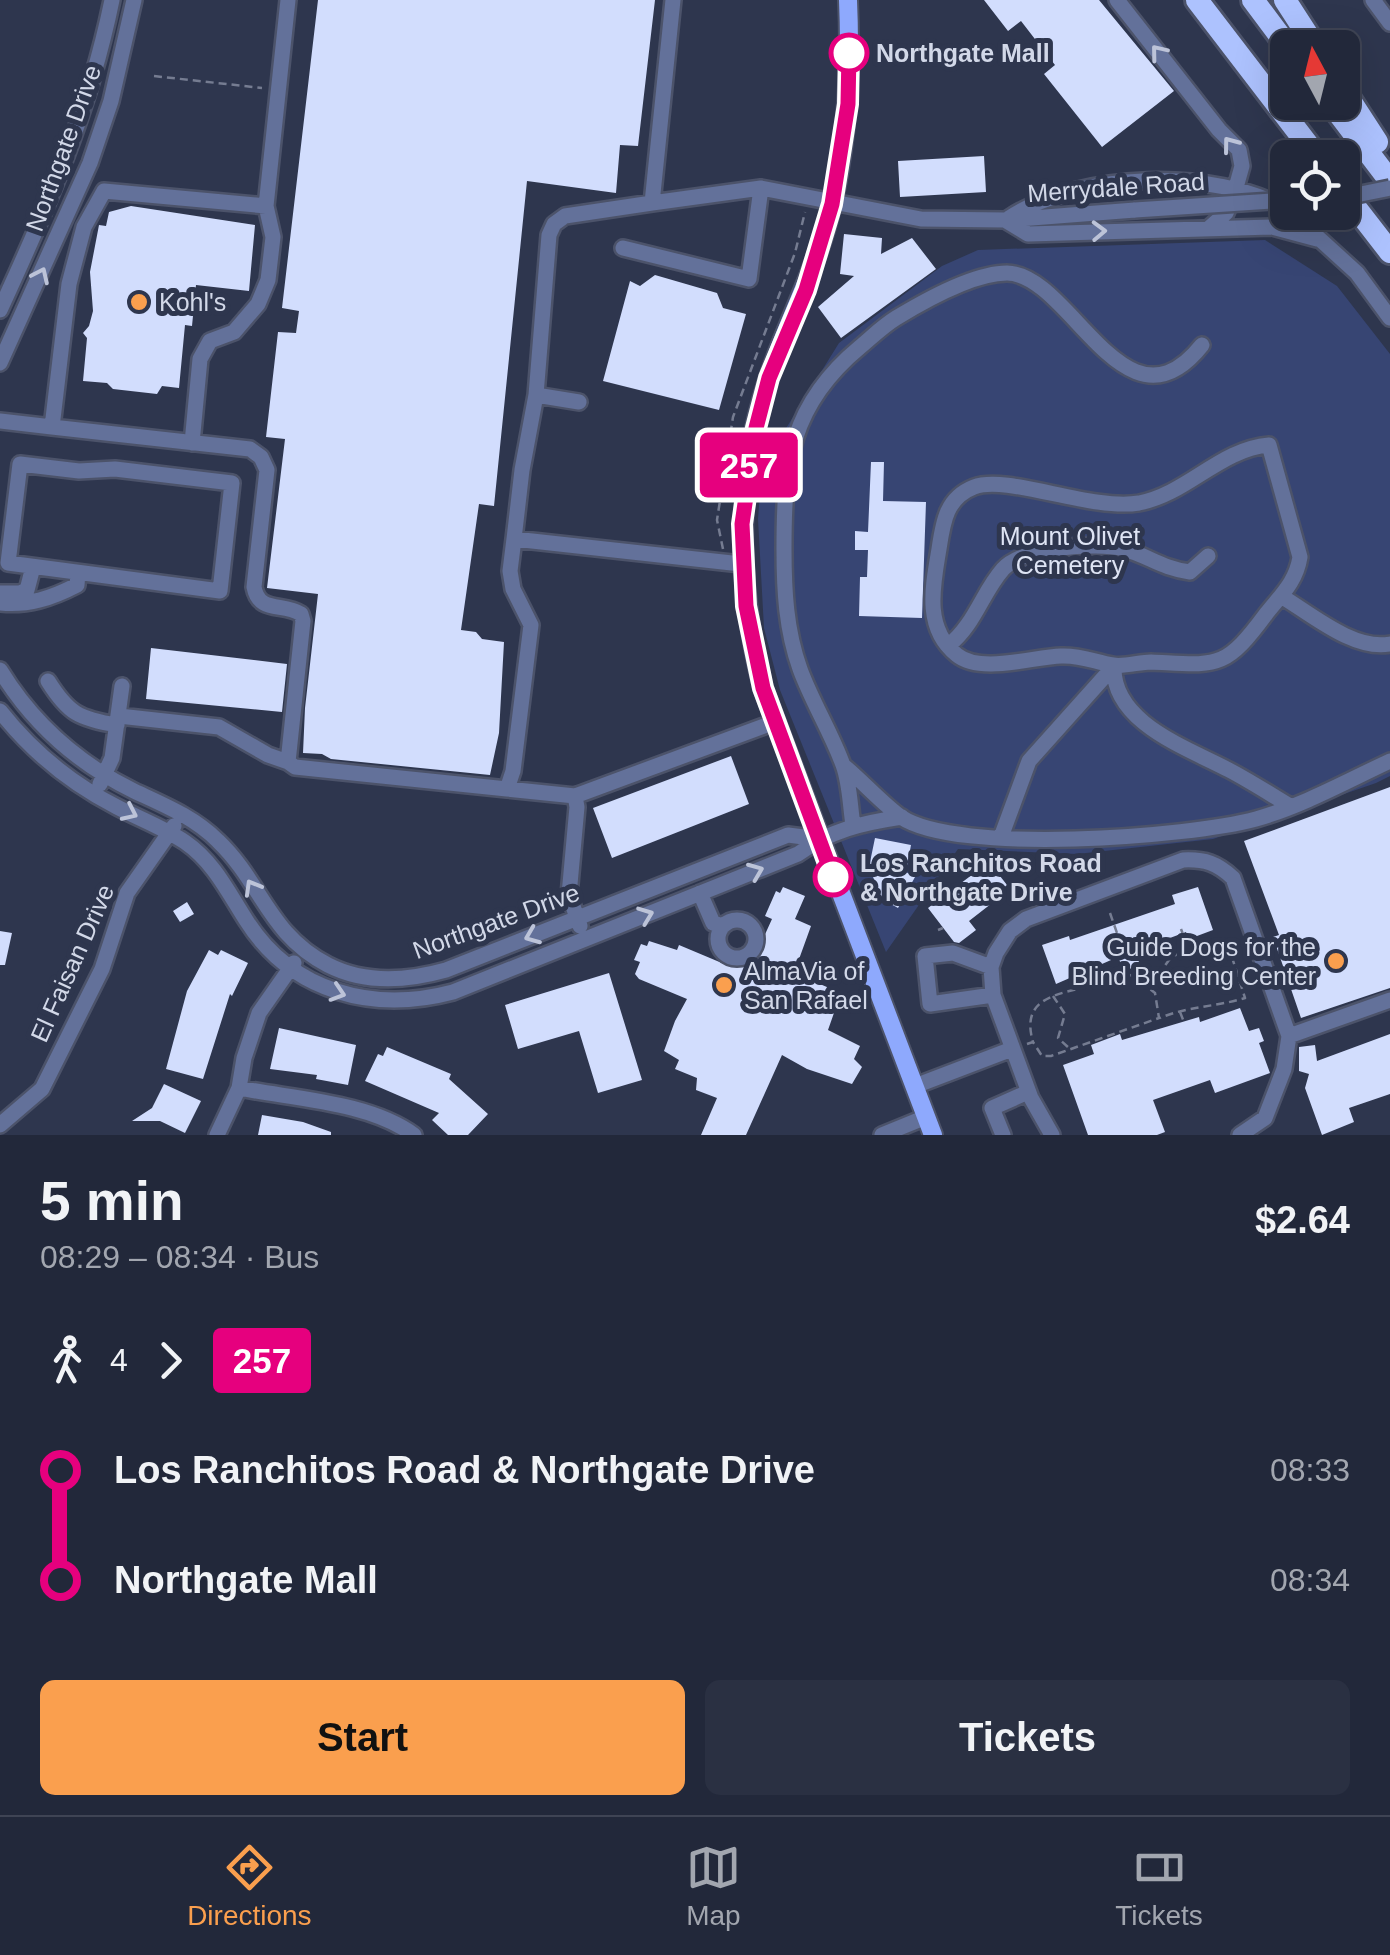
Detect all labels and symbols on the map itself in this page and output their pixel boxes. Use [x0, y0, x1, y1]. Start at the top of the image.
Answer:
north arrow [1270, 30, 1360, 120]
marker: Northgate Mall [830, 34, 868, 72]
place label: Northgate Mall [876, 39, 1050, 67]
one-way arrow [1152, 45, 1170, 63]
street label: Northgate Drive [20, 61, 106, 235]
one-way arrow [1224, 137, 1242, 156]
street label: Merrydale Road [1026, 167, 1206, 207]
one-way arrow [1091, 221, 1107, 242]
one-way arrow [28, 267, 48, 285]
place label: Kohl's [159, 288, 226, 316]
marker: Kohl's [128, 291, 150, 313]
line badge: 257 [692, 432, 806, 498]
park label: Mount Olivet Cemetery [1000, 522, 1140, 579]
one-way arrow [120, 801, 138, 821]
place label: Los Ranchitos Road & Northgate Drive [860, 849, 1102, 906]
marker: Los Ranchitos Road & Northgate Drive [814, 858, 852, 896]
one-way arrow [746, 863, 763, 883]
street label: Northgate Drive [409, 878, 583, 964]
one-way arrow [245, 879, 264, 897]
street label: El Faisan Drive [25, 880, 119, 1046]
one-way arrow [637, 906, 654, 926]
one-way arrow [524, 925, 542, 945]
place label: Guide Dogs for the Blind Breeding Center [1071, 933, 1316, 990]
marker: Guide Dogs for the Blind Breeding Center [1325, 950, 1347, 972]
place label: AlmaVia of San Rafael [744, 957, 868, 1014]
marker: AlmaVia of San Rafael [713, 974, 735, 996]
one-way arrow [329, 981, 346, 1001]

